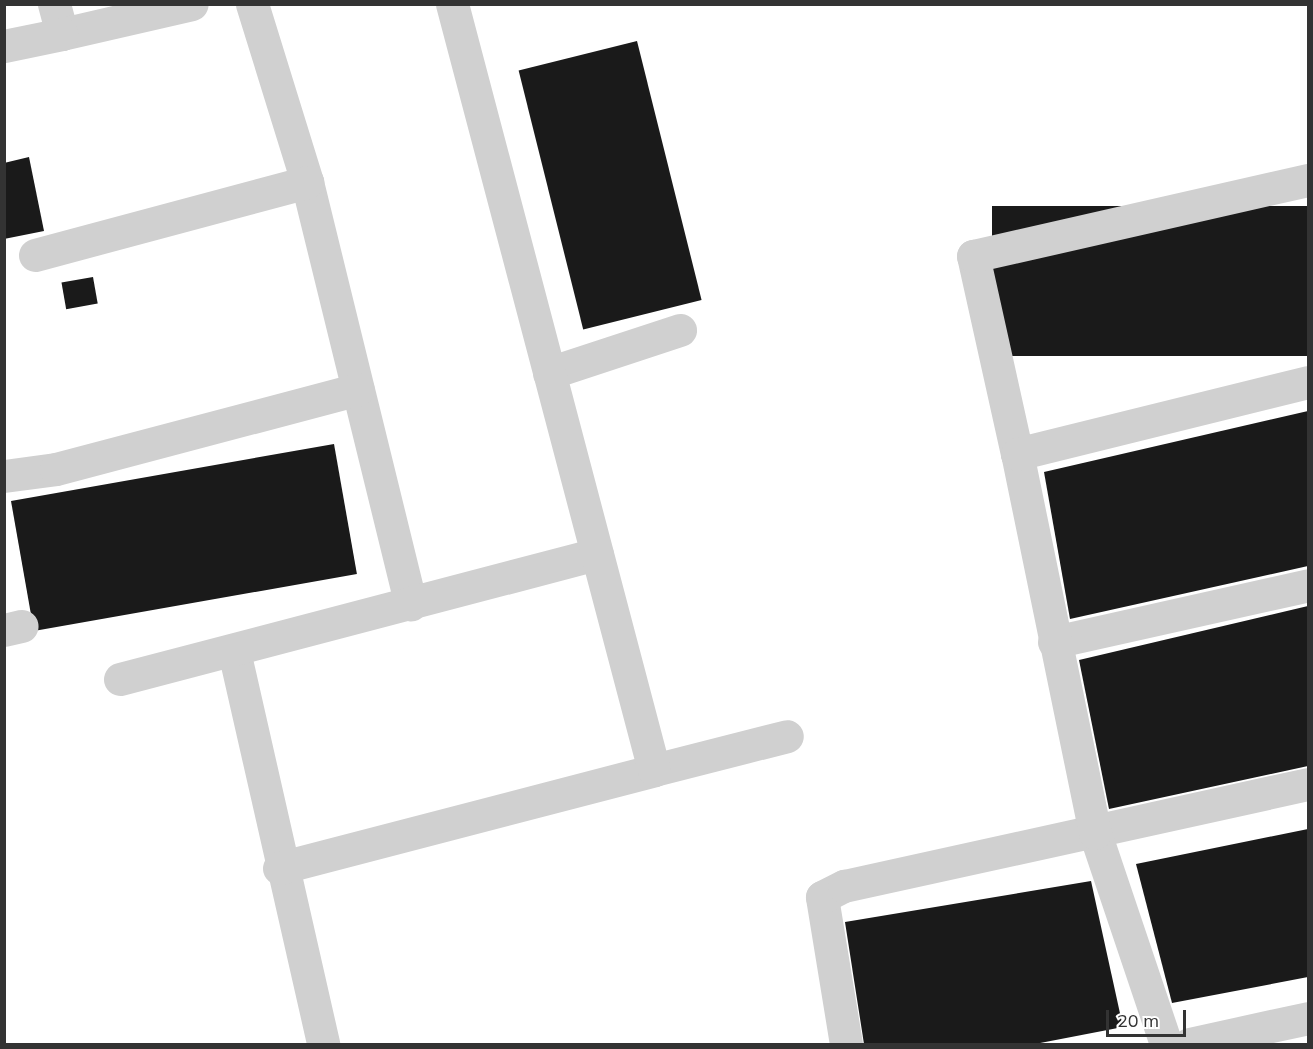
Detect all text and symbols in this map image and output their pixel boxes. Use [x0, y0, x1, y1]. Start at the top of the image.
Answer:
scale bar [1109, 998, 1188, 1036]
text: 20 m [1117, 1009, 1159, 1032]

